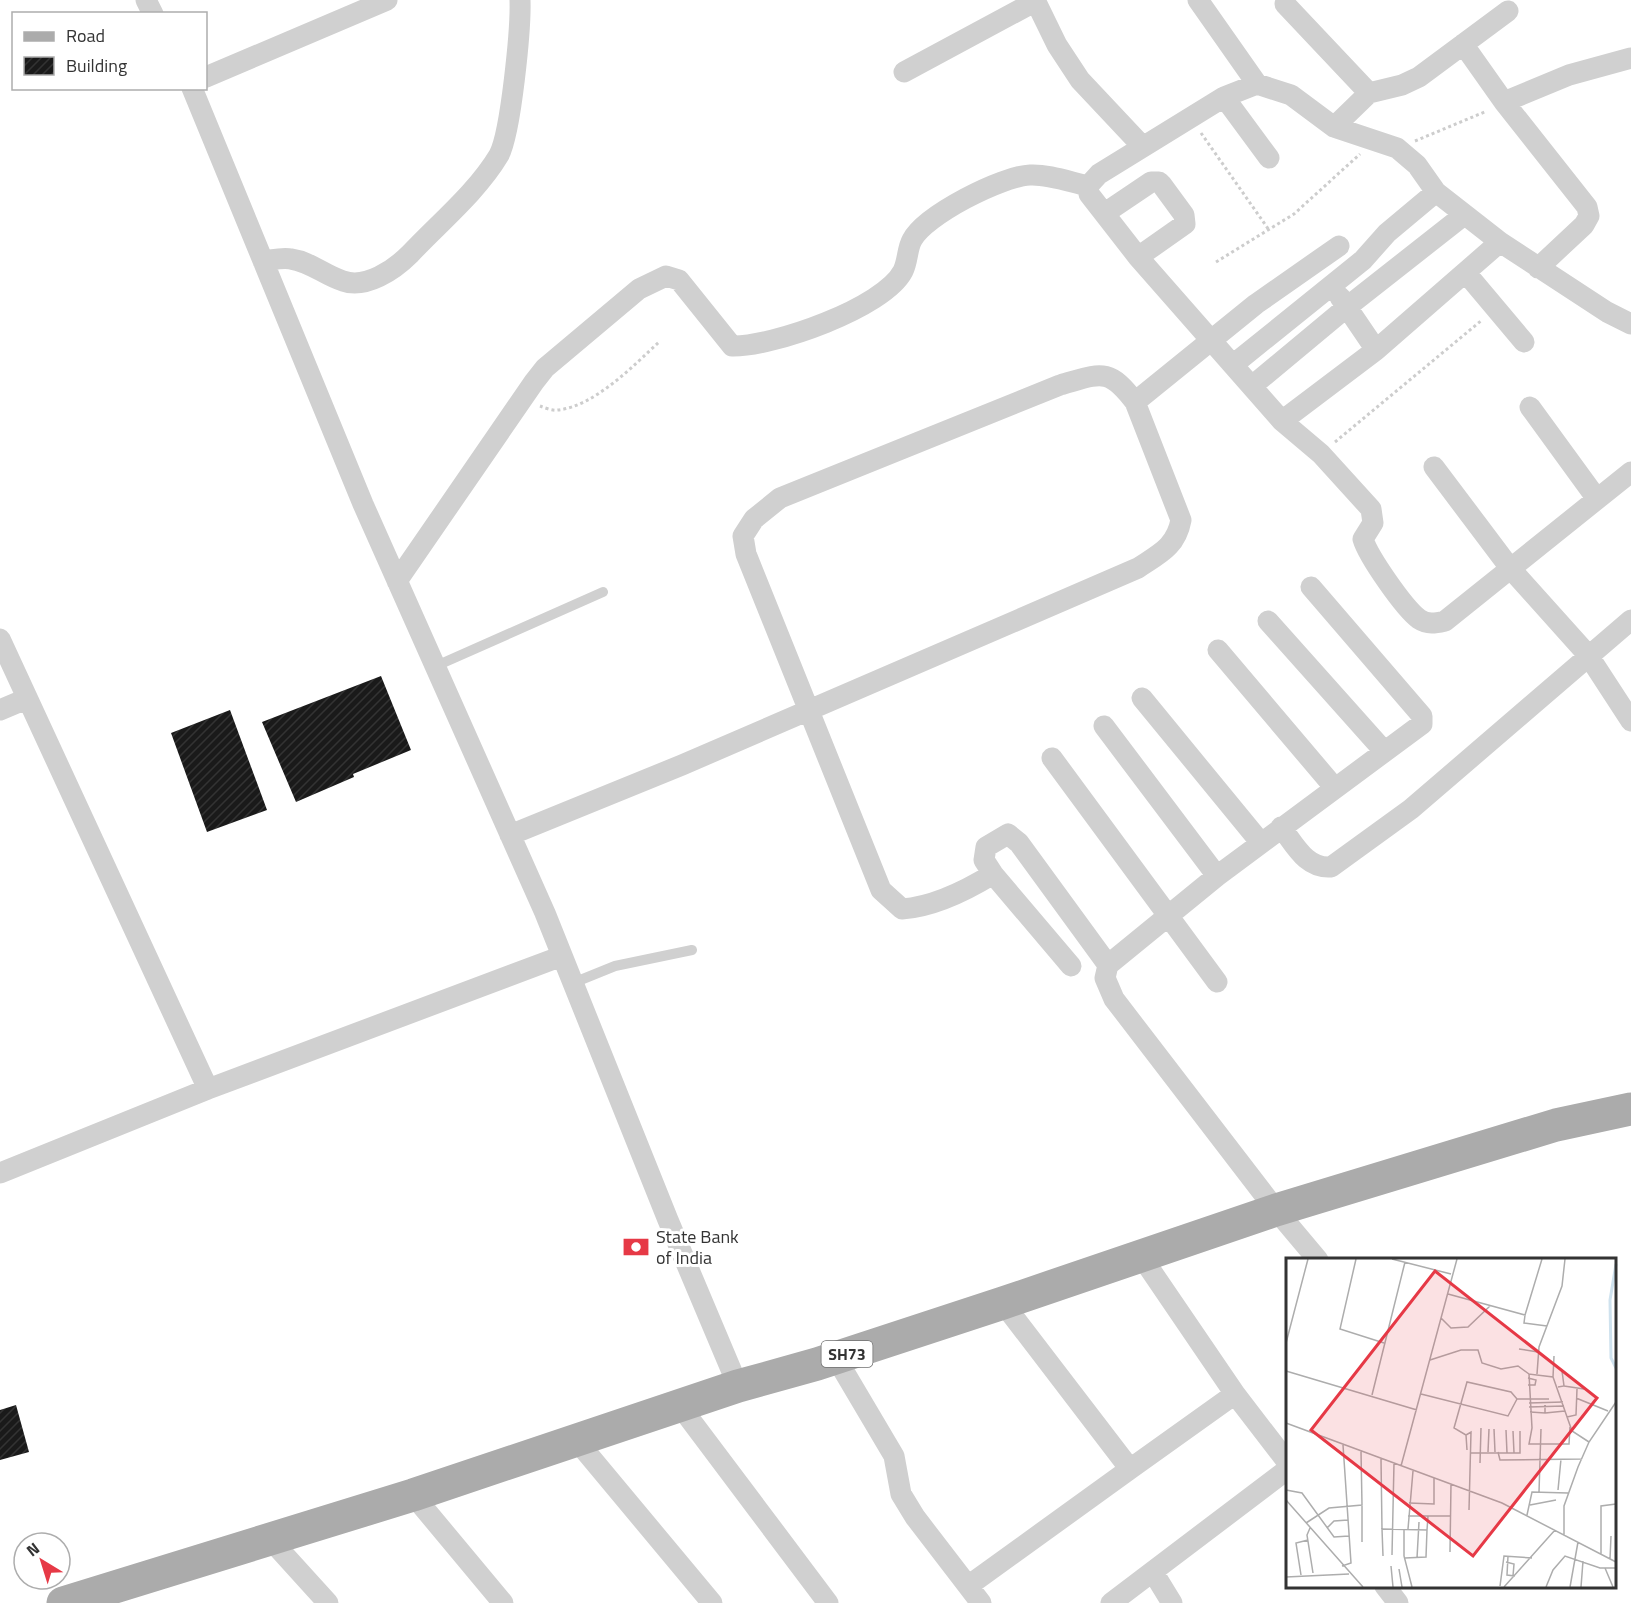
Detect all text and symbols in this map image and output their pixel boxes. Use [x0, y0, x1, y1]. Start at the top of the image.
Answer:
legend [12, 12, 207, 90]
text: Road [66, 22, 105, 49]
text: Building [66, 52, 127, 79]
place label: State Bank of India [656, 1223, 739, 1271]
bank icon: State Bank of India [621, 1232, 651, 1262]
inset map [1286, 1258, 1616, 1588]
road number: SH73 [822, 1341, 872, 1367]
north arrow [12, 1531, 72, 1591]
text: N [21, 1536, 45, 1562]

